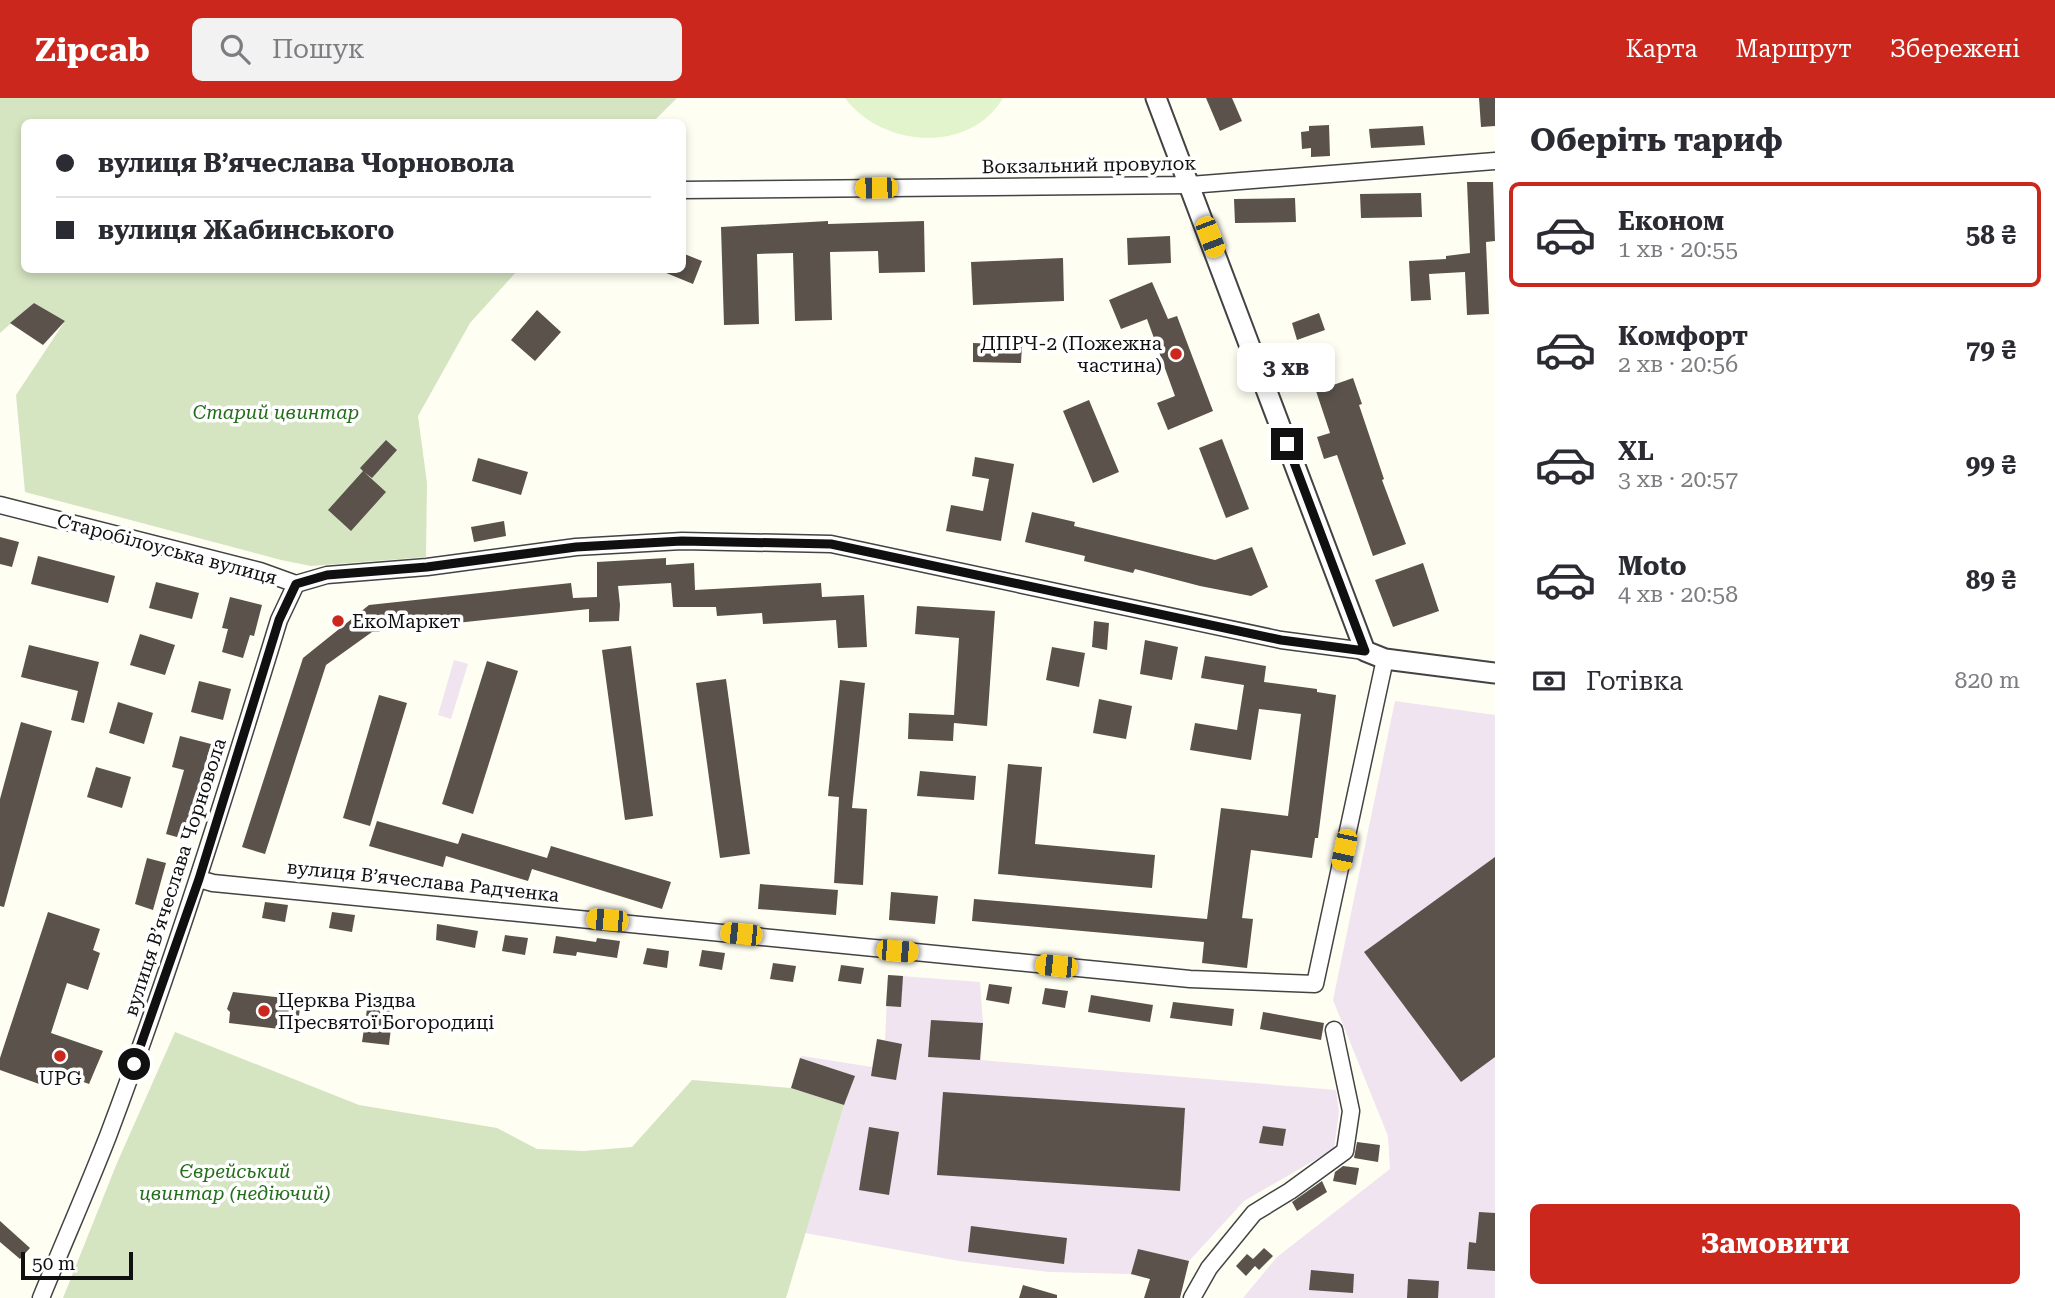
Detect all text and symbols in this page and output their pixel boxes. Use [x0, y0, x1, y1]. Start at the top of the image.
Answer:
search box [192, 18, 682, 81]
text: Zipcab [35, 30, 150, 69]
icon: search [216, 30, 254, 68]
text: Пошук [272, 34, 365, 64]
text: Карта [1626, 35, 1698, 63]
text: Маршрут [1736, 35, 1852, 63]
text: Збережені [1890, 35, 2020, 63]
text: Оберіть тариф [1530, 121, 1783, 159]
text: вулиця Вʼячеслава Чорновола [98, 148, 514, 178]
street label: Вокзальний провулок [981, 152, 1197, 178]
car [855, 177, 898, 199]
icon: car [1534, 203, 1597, 266]
text: Економ [1618, 206, 1724, 236]
car [1193, 214, 1228, 260]
text: вулиця Жабинського [98, 215, 394, 245]
text: 58 ₴ [1966, 220, 2016, 250]
text: 1 хв · 20:55 [1618, 236, 1738, 263]
icon: car [1534, 318, 1597, 381]
text: Комфорт [1618, 321, 1748, 351]
place label: ДПРЧ-2 (Пожежна частина) [981, 332, 1163, 377]
text: 79 ₴ [1966, 335, 2016, 365]
callout: 3 хв [1238, 342, 1336, 392]
marker: ДПРЧ-2 (Пожежна частина) [1168, 346, 1184, 362]
text: 2 хв · 20:56 [1618, 351, 1738, 378]
text: 3 хв [1263, 354, 1309, 381]
park label: Старий цвинтар [193, 401, 359, 424]
route end [1271, 428, 1303, 460]
icon: car [1534, 433, 1597, 496]
text: XL [1618, 436, 1654, 466]
text: 99 ₴ [1966, 450, 2016, 480]
text: 3 хв · 20:57 [1618, 466, 1738, 493]
street label: Старобілоуська вулиця [54, 509, 280, 590]
icon: car [1534, 548, 1597, 611]
text: Moto [1618, 551, 1687, 581]
text: 89 ₴ [1966, 565, 2016, 595]
text: 4 хв · 20:58 [1618, 581, 1738, 608]
place label: ЕкоМаркет [352, 610, 461, 633]
marker: ЕкоМаркет [330, 613, 346, 629]
icon: cash [1530, 662, 1568, 700]
text: Готівка [1586, 666, 1683, 696]
text: 820 m [1955, 667, 2020, 694]
street label: вулиця Вʼячеслава Чорновола [119, 734, 231, 1019]
car [1330, 827, 1359, 873]
street label: вулиця Вʼячеслава Радченка [286, 855, 561, 907]
car [586, 908, 629, 932]
car [720, 921, 763, 947]
car [876, 939, 919, 963]
car [1035, 953, 1078, 979]
place label: Церква Різдва Пресвятої Богородиці [278, 989, 494, 1034]
marker: Церква Різдва Пресвятої Богородиці [256, 1003, 272, 1019]
marker: UPG [52, 1048, 68, 1064]
route start [118, 1048, 150, 1080]
place label: UPG [39, 1067, 82, 1090]
park label: Єврейський цвинтар (недіючий) [139, 1160, 331, 1205]
button: Замовити [1530, 1204, 2020, 1284]
scale bar [21, 1249, 133, 1281]
text: 50 m [32, 1252, 75, 1275]

